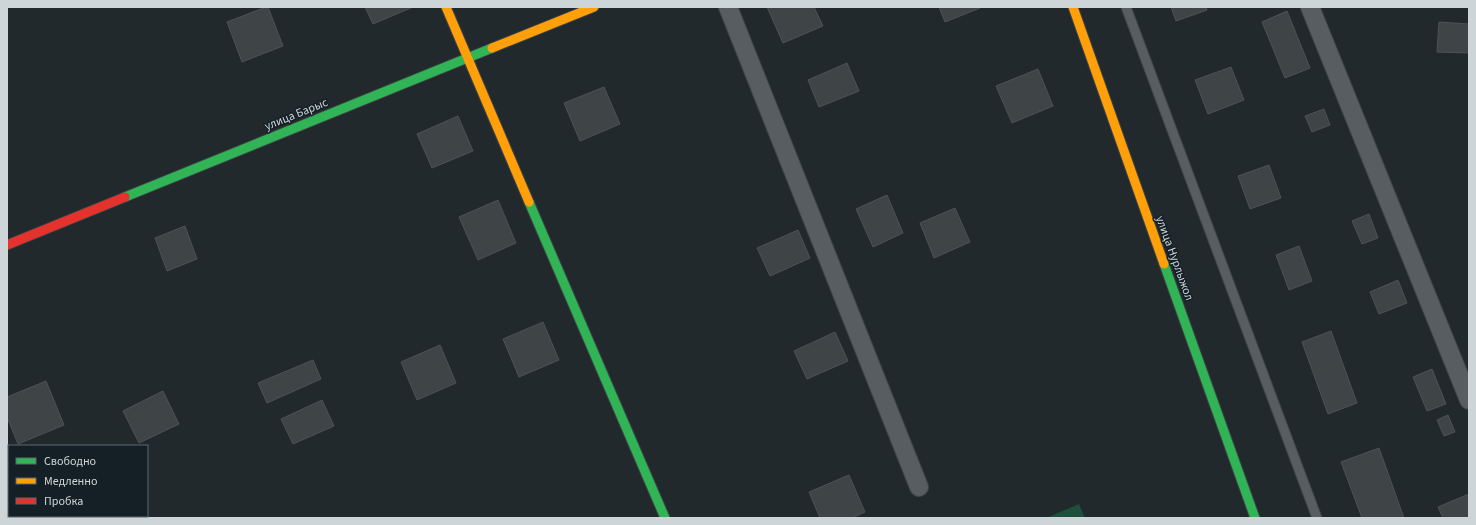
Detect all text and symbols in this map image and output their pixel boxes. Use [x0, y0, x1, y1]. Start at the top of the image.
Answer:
street label: улица Барыс [262, 94, 331, 135]
street label: улица Нурлыжол [1151, 213, 1198, 303]
legend [8, 445, 148, 517]
text: Свободно [44, 453, 96, 470]
text: Медленно [44, 473, 98, 490]
text: Пробка [44, 493, 83, 510]

